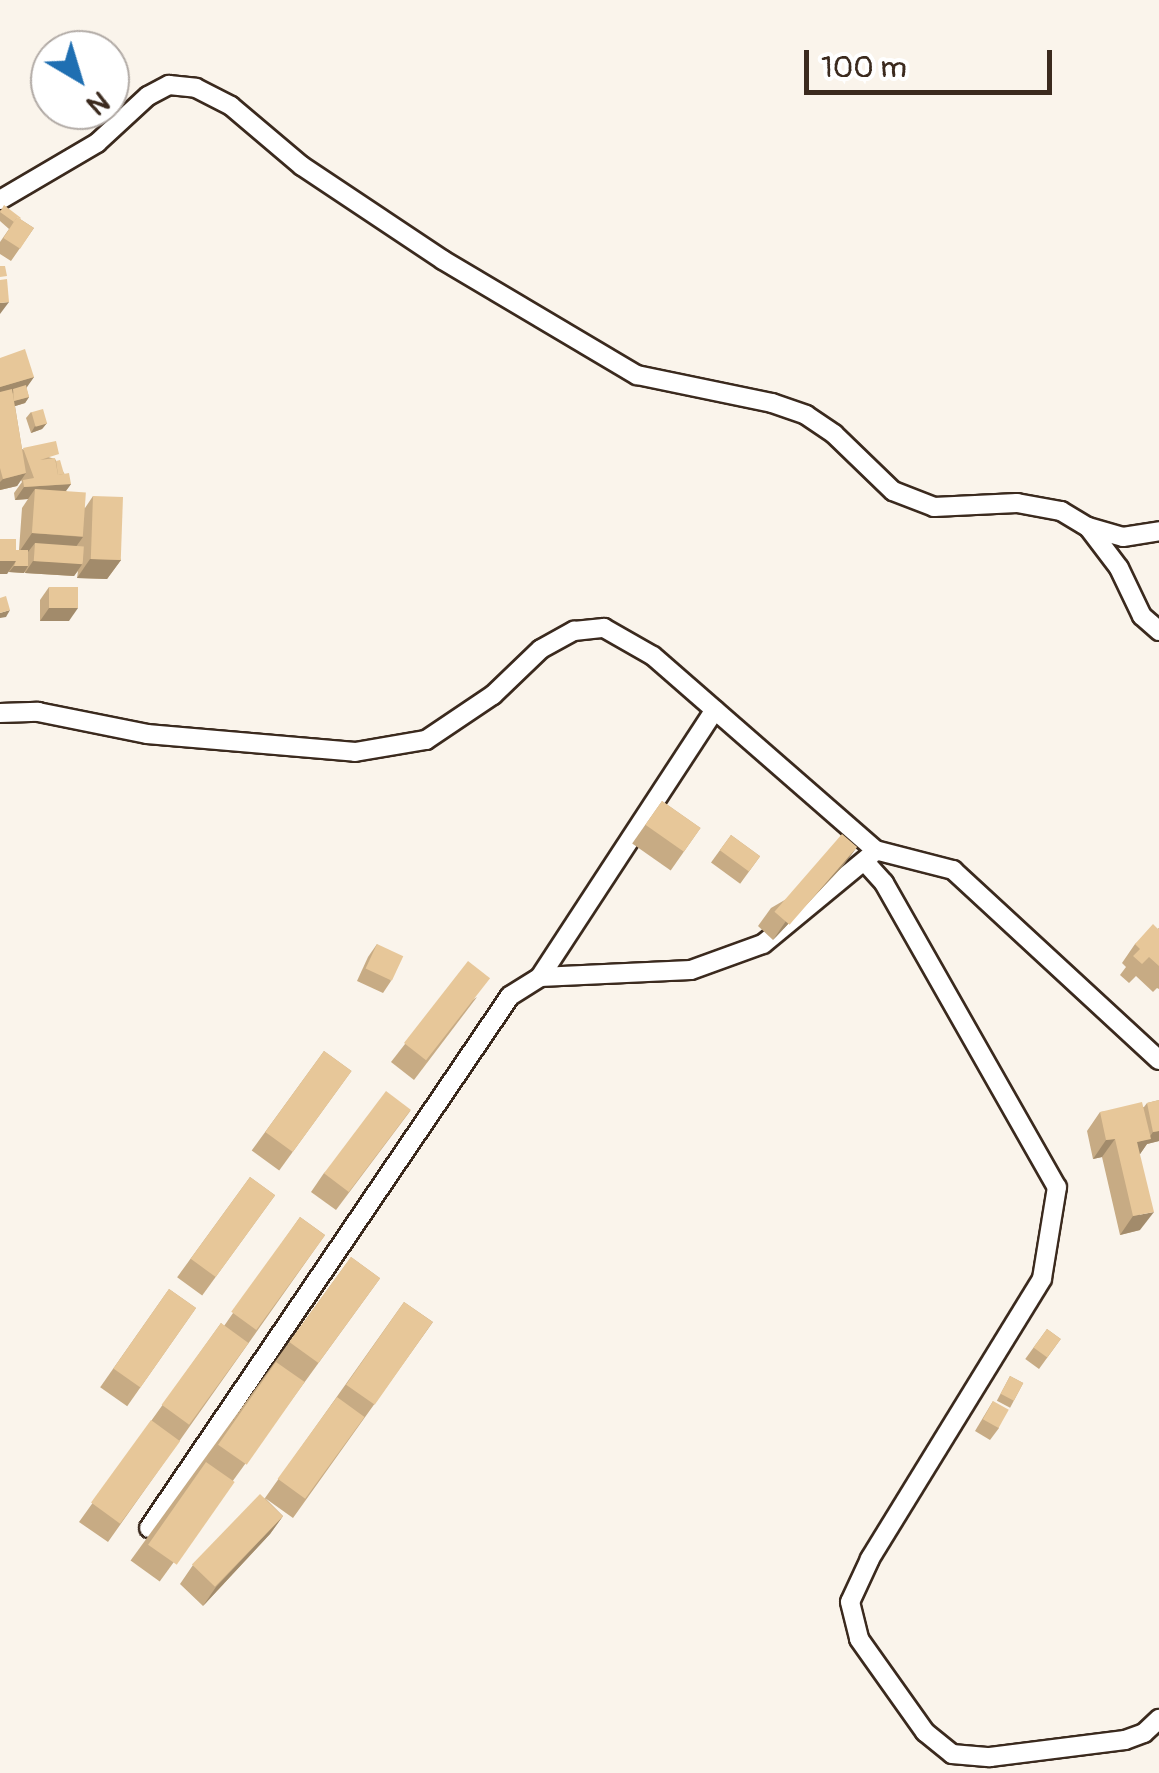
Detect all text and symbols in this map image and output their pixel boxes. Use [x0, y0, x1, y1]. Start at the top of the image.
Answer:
north arrow [30, 30, 130, 130]
scale bar [809, 30, 1056, 92]
text: 100 m [821, 49, 907, 86]
text: N [79, 83, 116, 122]

